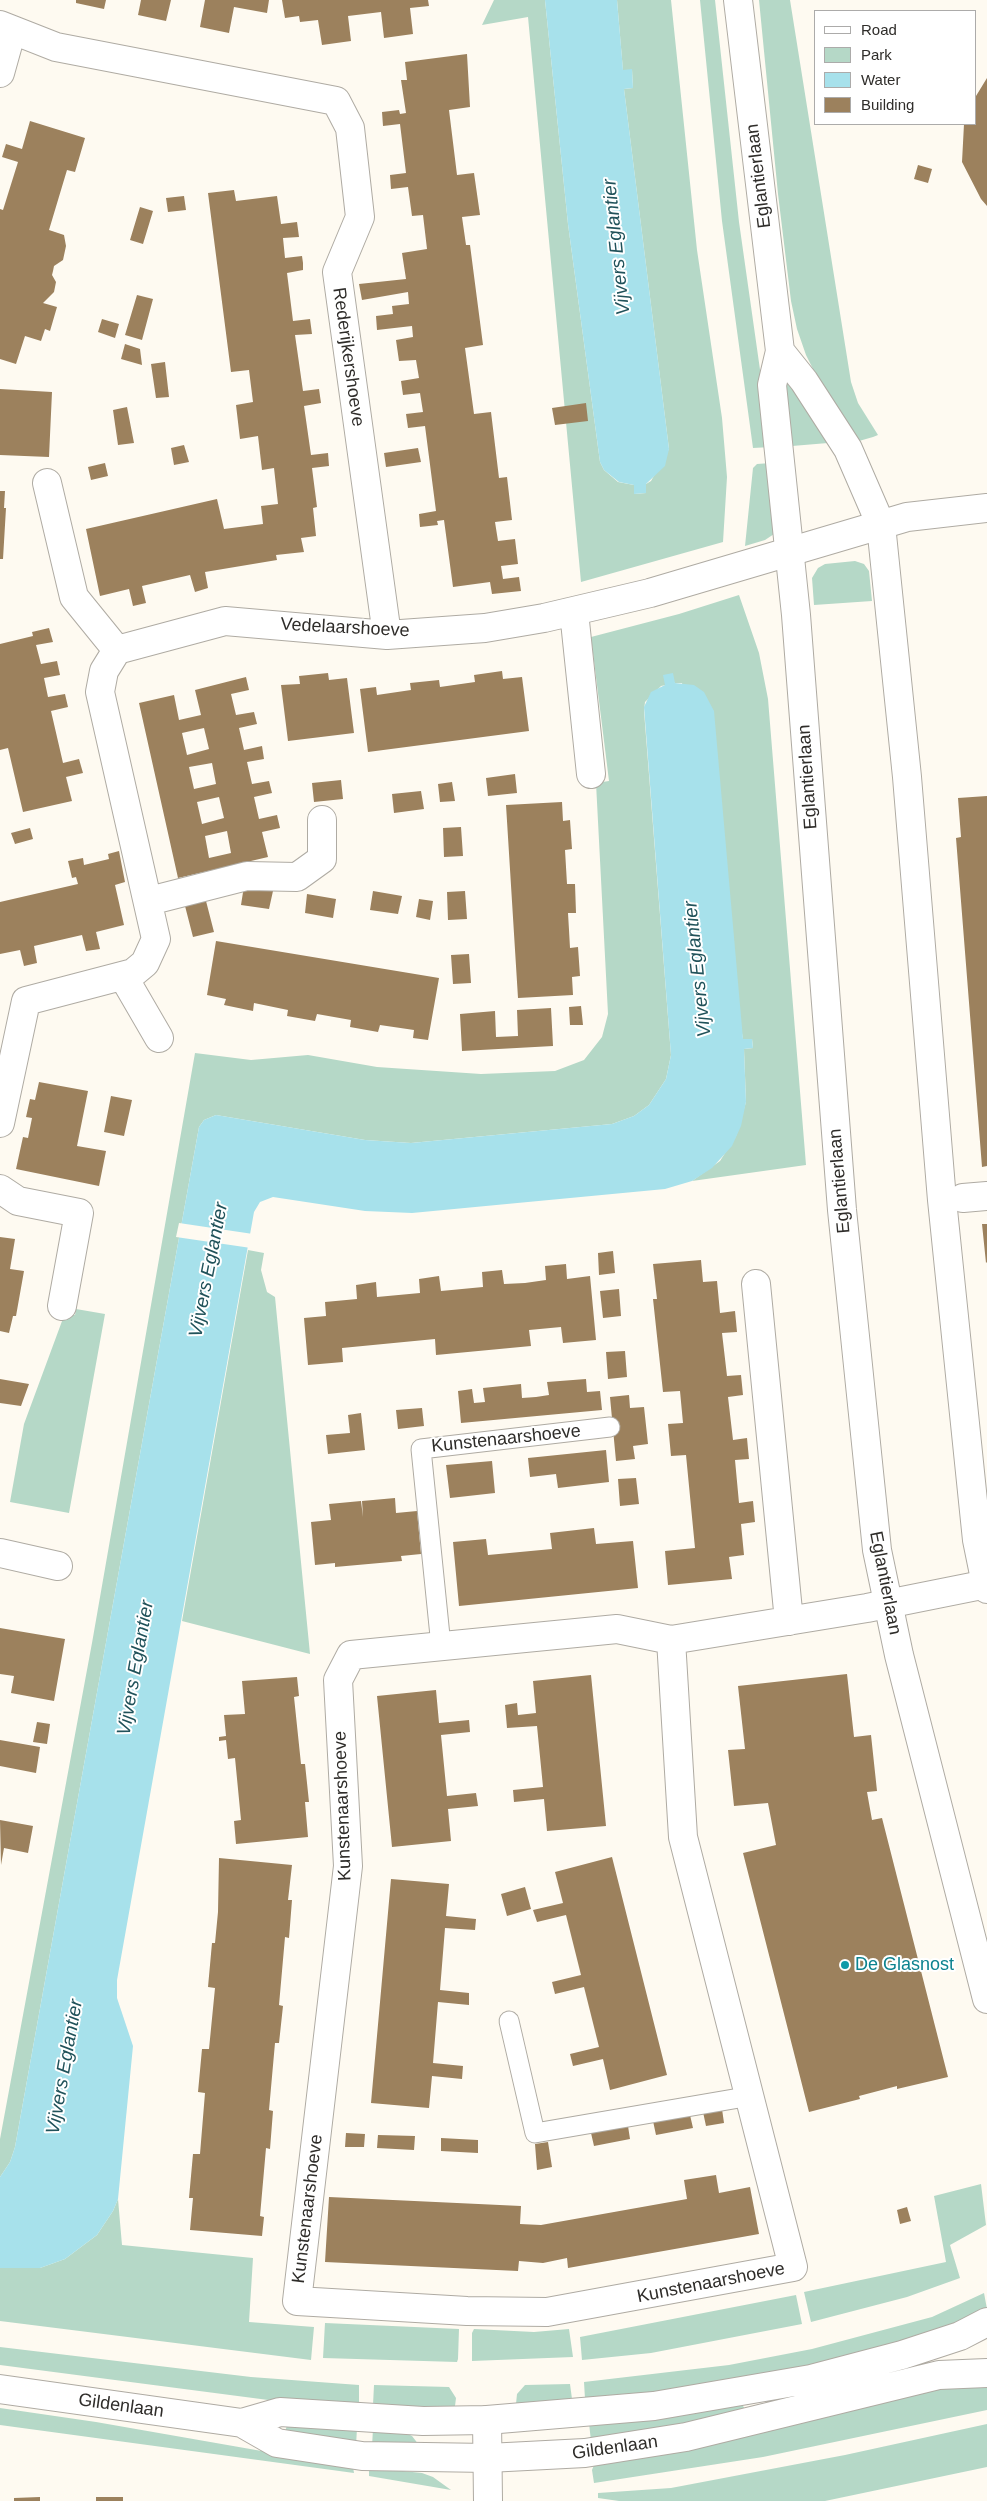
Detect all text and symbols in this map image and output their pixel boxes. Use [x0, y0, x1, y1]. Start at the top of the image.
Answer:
legend [814, 10, 977, 125]
text: Road [861, 21, 897, 38]
text: Park [861, 46, 892, 63]
text: Water [861, 71, 900, 88]
text: Building [861, 96, 914, 113]
street label: Eglantierlaan [742, 123, 776, 229]
water label: Vijvers Eglantier [599, 178, 635, 316]
street label: Rederijkershoeve [328, 286, 368, 428]
street label: Vedelaarshoeve [280, 614, 410, 642]
street label: Eglantierlaan [794, 724, 822, 830]
water label: Vijvers Eglantier [680, 900, 716, 1038]
street label: Eglantierlaan [825, 1128, 855, 1234]
water label: Vijvers Eglantier [185, 1201, 233, 1339]
street label: Kunstenaarshoeve [430, 1420, 582, 1458]
street label: Eglantierlaan [864, 1529, 906, 1637]
water label: Vijvers Eglantier [113, 1599, 159, 1737]
street label: Kunstenaarshoeve [330, 1731, 356, 1881]
place label: De Glasnost [855, 1954, 954, 1976]
marker: De Glasnost [839, 1959, 851, 1971]
water label: Vijvers Eglantier [42, 1998, 88, 2136]
street label: Kunstenaarshoeve [288, 2133, 328, 2285]
street label: Kunstenaarshoeve [635, 2258, 787, 2308]
street label: Gildenlaan [77, 2389, 165, 2423]
street label: Gildenlaan [571, 2431, 659, 2465]

